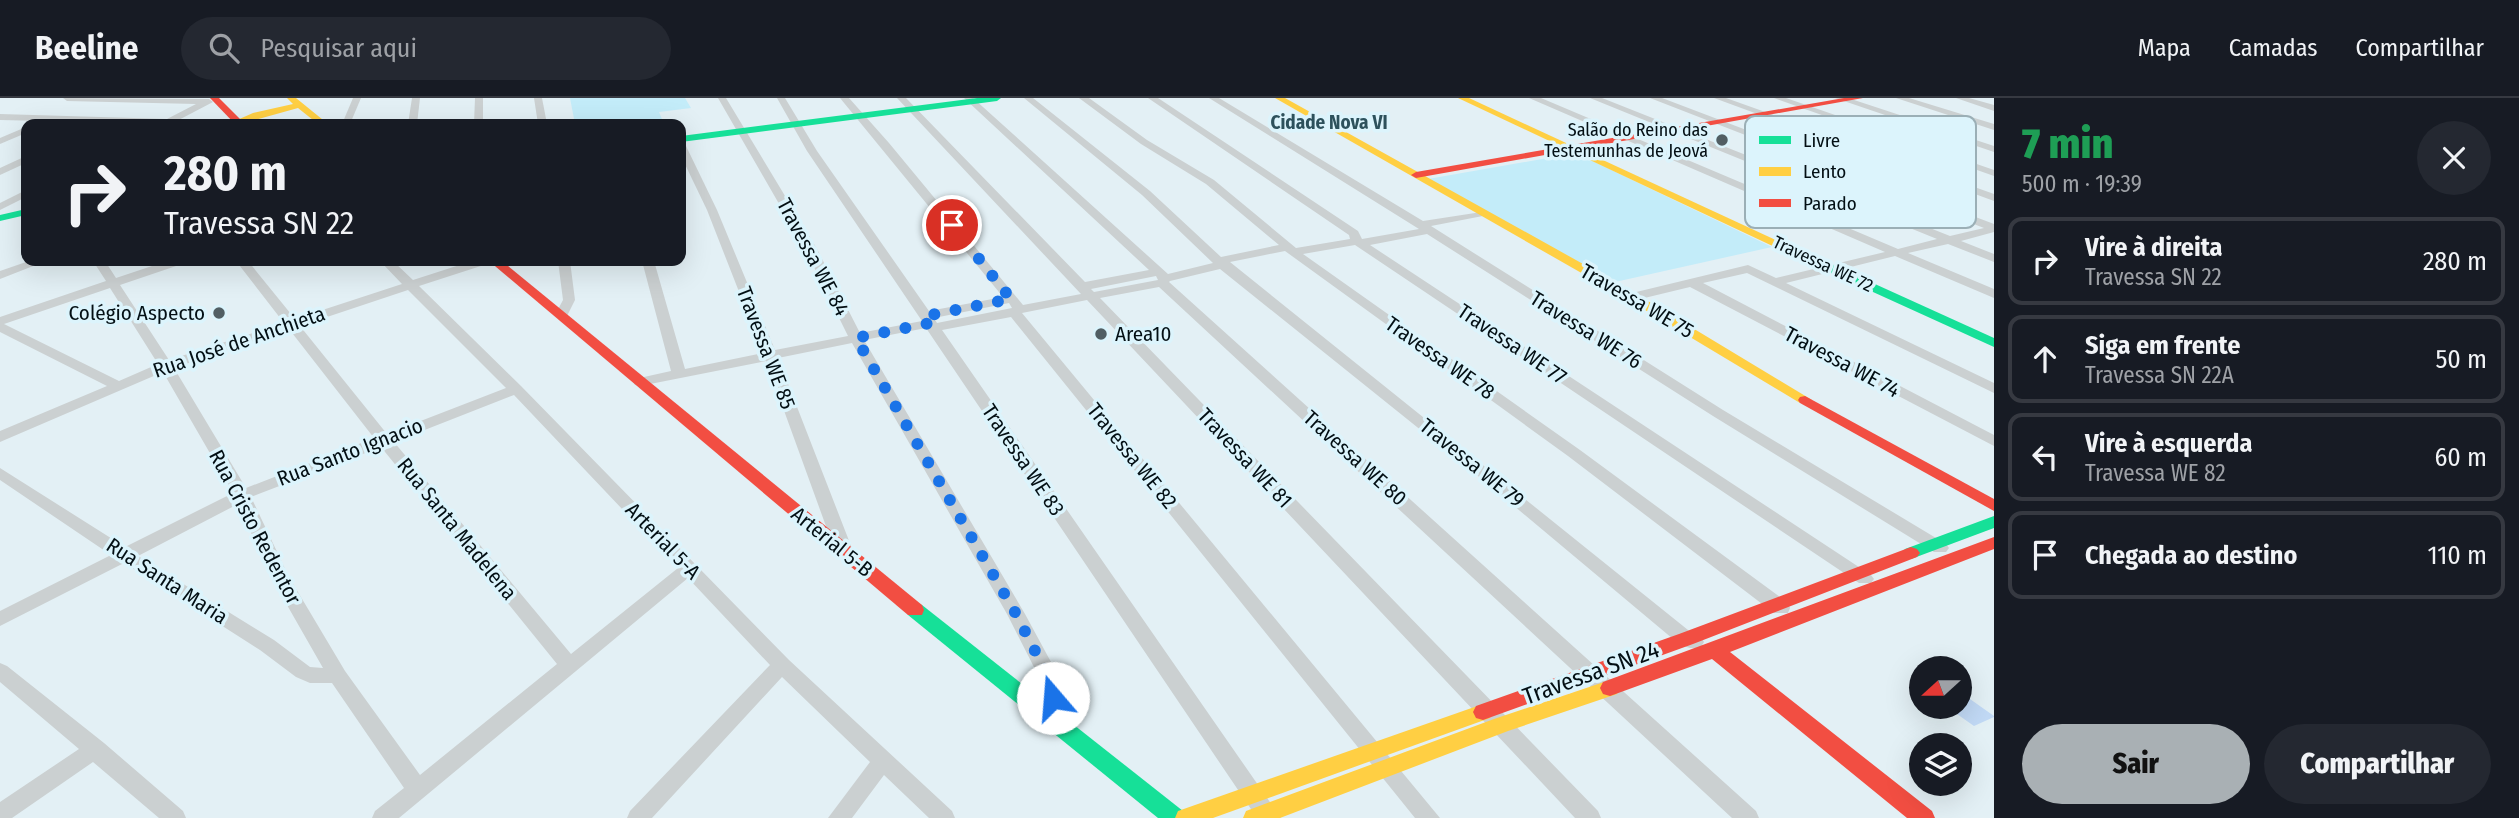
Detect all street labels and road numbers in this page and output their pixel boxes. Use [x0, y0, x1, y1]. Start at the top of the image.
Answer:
street label: Travessa WE 84 [771, 194, 855, 320]
street label: Travessa WE 72 [1769, 231, 1877, 297]
street label: Travessa WE 75 [1576, 258, 1698, 344]
street label: Travessa WE 85 [731, 283, 801, 413]
street label: Travessa WE 76 [1525, 285, 1647, 375]
street label: Travessa WE 77 [1453, 298, 1571, 390]
street label: Rua José de Anchieta [150, 300, 328, 384]
street label: Travessa WE 78 [1380, 311, 1500, 405]
street label: Travessa WE 74 [1780, 321, 1904, 403]
street label: Travessa WE 82 [1082, 398, 1182, 514]
street label: Travessa WE 83 [976, 399, 1070, 521]
street label: Travessa WE 81 [1192, 403, 1298, 513]
street label: Travessa WE 80 [1298, 405, 1412, 511]
street label: Rua Santo Ignacio [273, 412, 427, 492]
street label: Travessa WE 79 [1414, 413, 1530, 513]
street label: Rua Cristo Redentor [203, 445, 307, 609]
street label: Rua Santa Madelena [392, 453, 522, 605]
street label: Arterial 5-A [620, 497, 706, 585]
street label: Arterial 5-B [786, 501, 878, 583]
street label: Rua Santa Maria [101, 532, 233, 630]
street label: Travessa SN 24 [1519, 635, 1663, 711]

